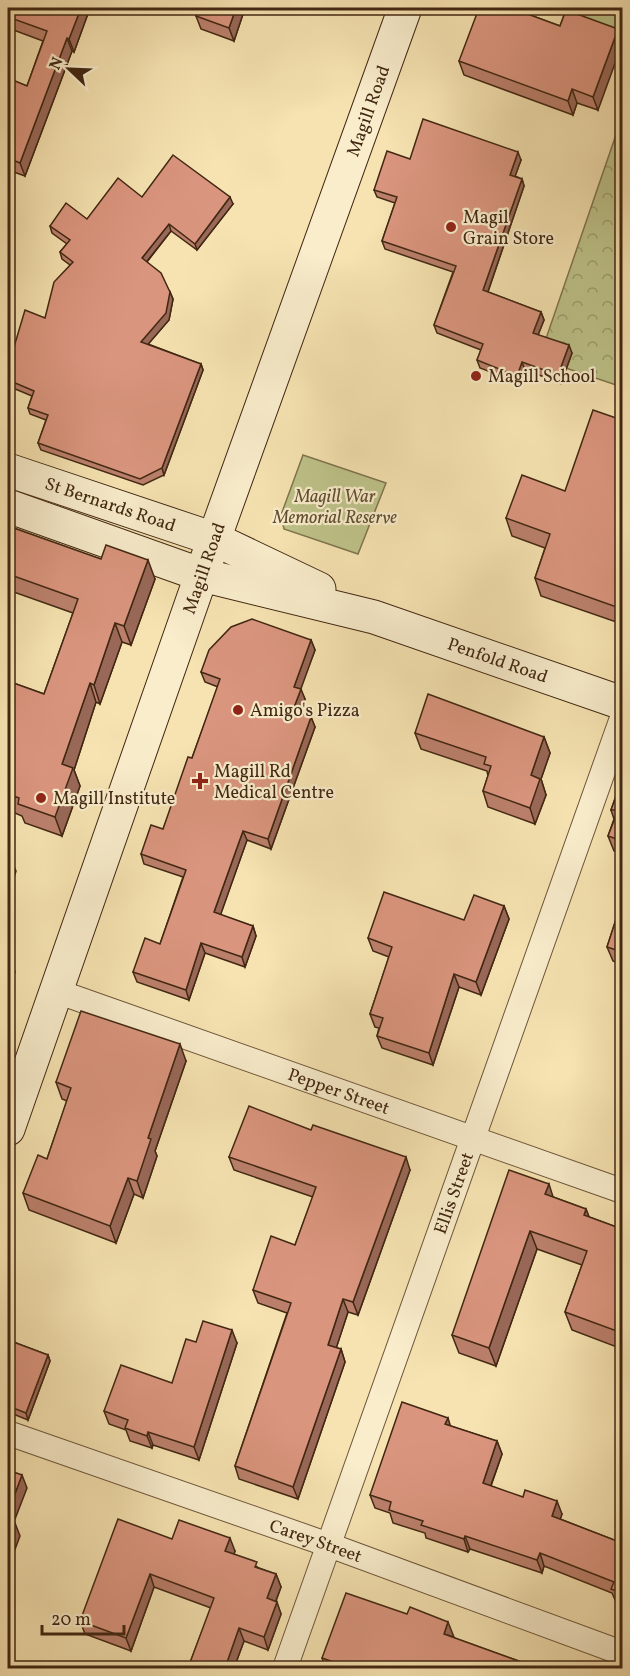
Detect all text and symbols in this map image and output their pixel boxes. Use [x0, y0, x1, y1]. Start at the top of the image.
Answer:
north arrow [39, 39, 99, 99]
text: N [45, 54, 70, 74]
street label: Magill Road [342, 62, 397, 160]
place label: Magil Grain Store [463, 206, 554, 252]
marker: Magil Grain Store [444, 220, 458, 234]
place label: Magill School [488, 365, 595, 390]
marker: Magill School [469, 369, 483, 383]
street label: St Bernards Road [41, 472, 179, 539]
park label: Magill War Memorial Reserve [272, 485, 397, 531]
street label: Magill Road [178, 519, 233, 618]
street label: Penfold Road [444, 632, 551, 690]
place label: Amigo's Pizza [250, 699, 360, 724]
marker: Amigo's Pizza [231, 703, 245, 717]
place label: Magill Rd Medical Centre [214, 760, 334, 806]
marker: Magill Rd Medical Centre [191, 772, 209, 790]
place label: Magill Institute [53, 787, 175, 812]
marker: Magill Institute [34, 791, 48, 805]
street label: Pepper Street [284, 1063, 393, 1122]
street label: Ellis Street [429, 1149, 481, 1238]
street label: Carey Street [266, 1514, 365, 1570]
scale bar [42, 1598, 124, 1636]
text: 20 m [51, 1608, 91, 1633]

